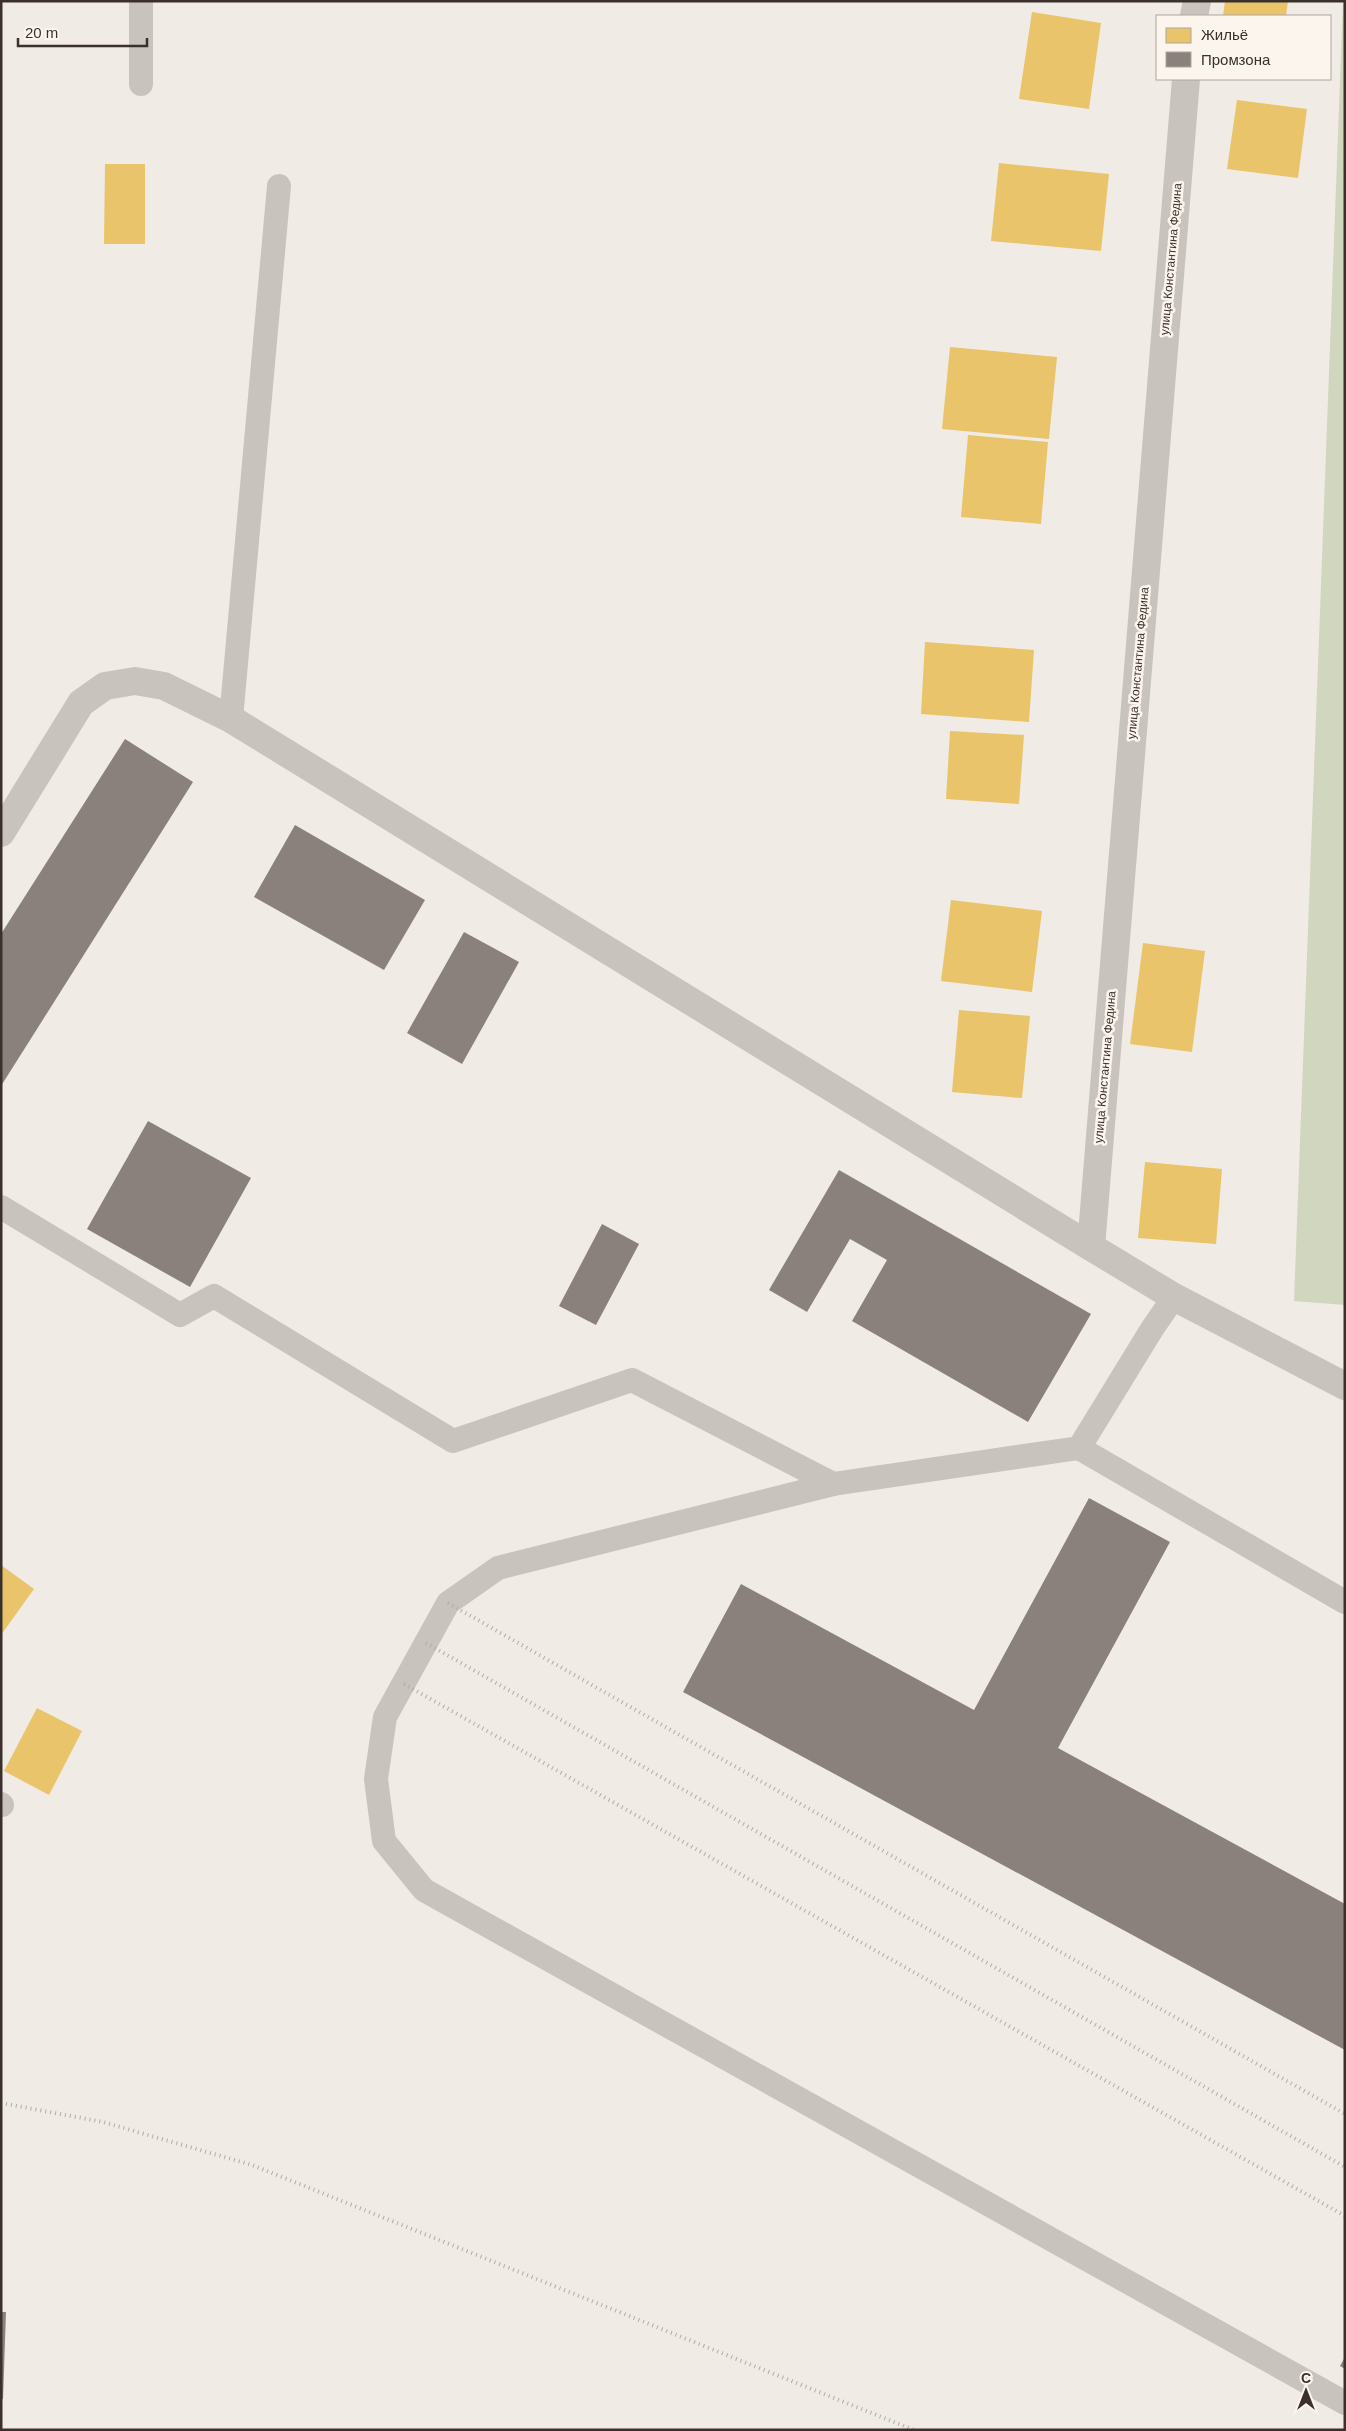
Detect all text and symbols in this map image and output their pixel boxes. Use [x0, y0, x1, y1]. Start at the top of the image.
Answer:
scale bar [18, 15, 146, 47]
legend [1156, 15, 1331, 80]
text: 20 m [25, 24, 58, 41]
text: Жильё [1201, 26, 1248, 43]
text: Промзона [1201, 51, 1271, 68]
street label: улица Константина Федина [1157, 182, 1185, 336]
street label: улица Константина Федина [1124, 586, 1152, 740]
street label: улица Константина Федина [1091, 990, 1119, 1144]
north arrow [1281, 2366, 1331, 2416]
text: С [1301, 2370, 1311, 2386]

